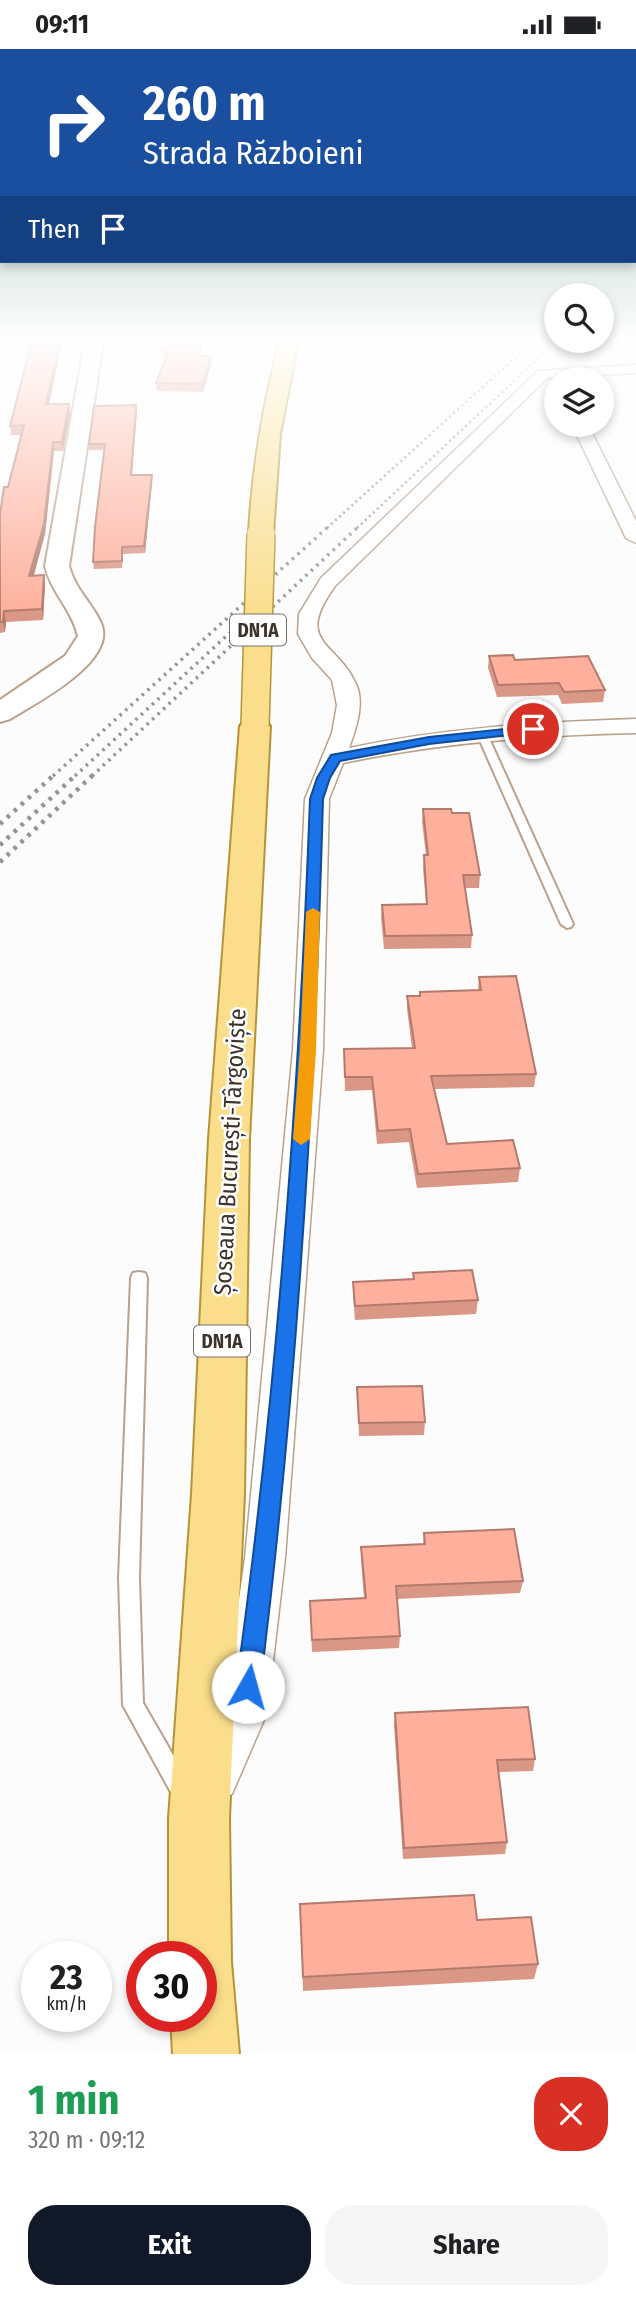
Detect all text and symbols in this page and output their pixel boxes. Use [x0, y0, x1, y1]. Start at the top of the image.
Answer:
text: 09:11 [35, 9, 89, 40]
text: 260 m [143, 74, 266, 133]
icon: right [28, 77, 119, 168]
text: Strada Războieni [143, 134, 364, 172]
icon: arrive [94, 210, 132, 248]
text: Then [28, 214, 80, 245]
map controls [544, 283, 614, 437]
button: search [544, 283, 614, 353]
button: layers [544, 367, 614, 437]
road number: DN1A [230, 615, 286, 645]
pin [503, 699, 563, 759]
icon: arrive [514, 710, 552, 748]
street label: Șoseaua București-Târgoviște [209, 1008, 252, 1296]
road number: DN1A [194, 1325, 250, 1357]
position arrow [211, 1650, 285, 1724]
speed limit sign: 30 [126, 1941, 217, 2032]
text: 23 [50, 1956, 83, 1998]
text: km/h [46, 1993, 87, 2015]
text: 1 min [28, 2075, 119, 2125]
button: close [534, 2077, 608, 2151]
text: 320 m · 09:12 [28, 2126, 145, 2154]
button: Exit [28, 2205, 311, 2285]
button: Share [325, 2205, 608, 2285]

